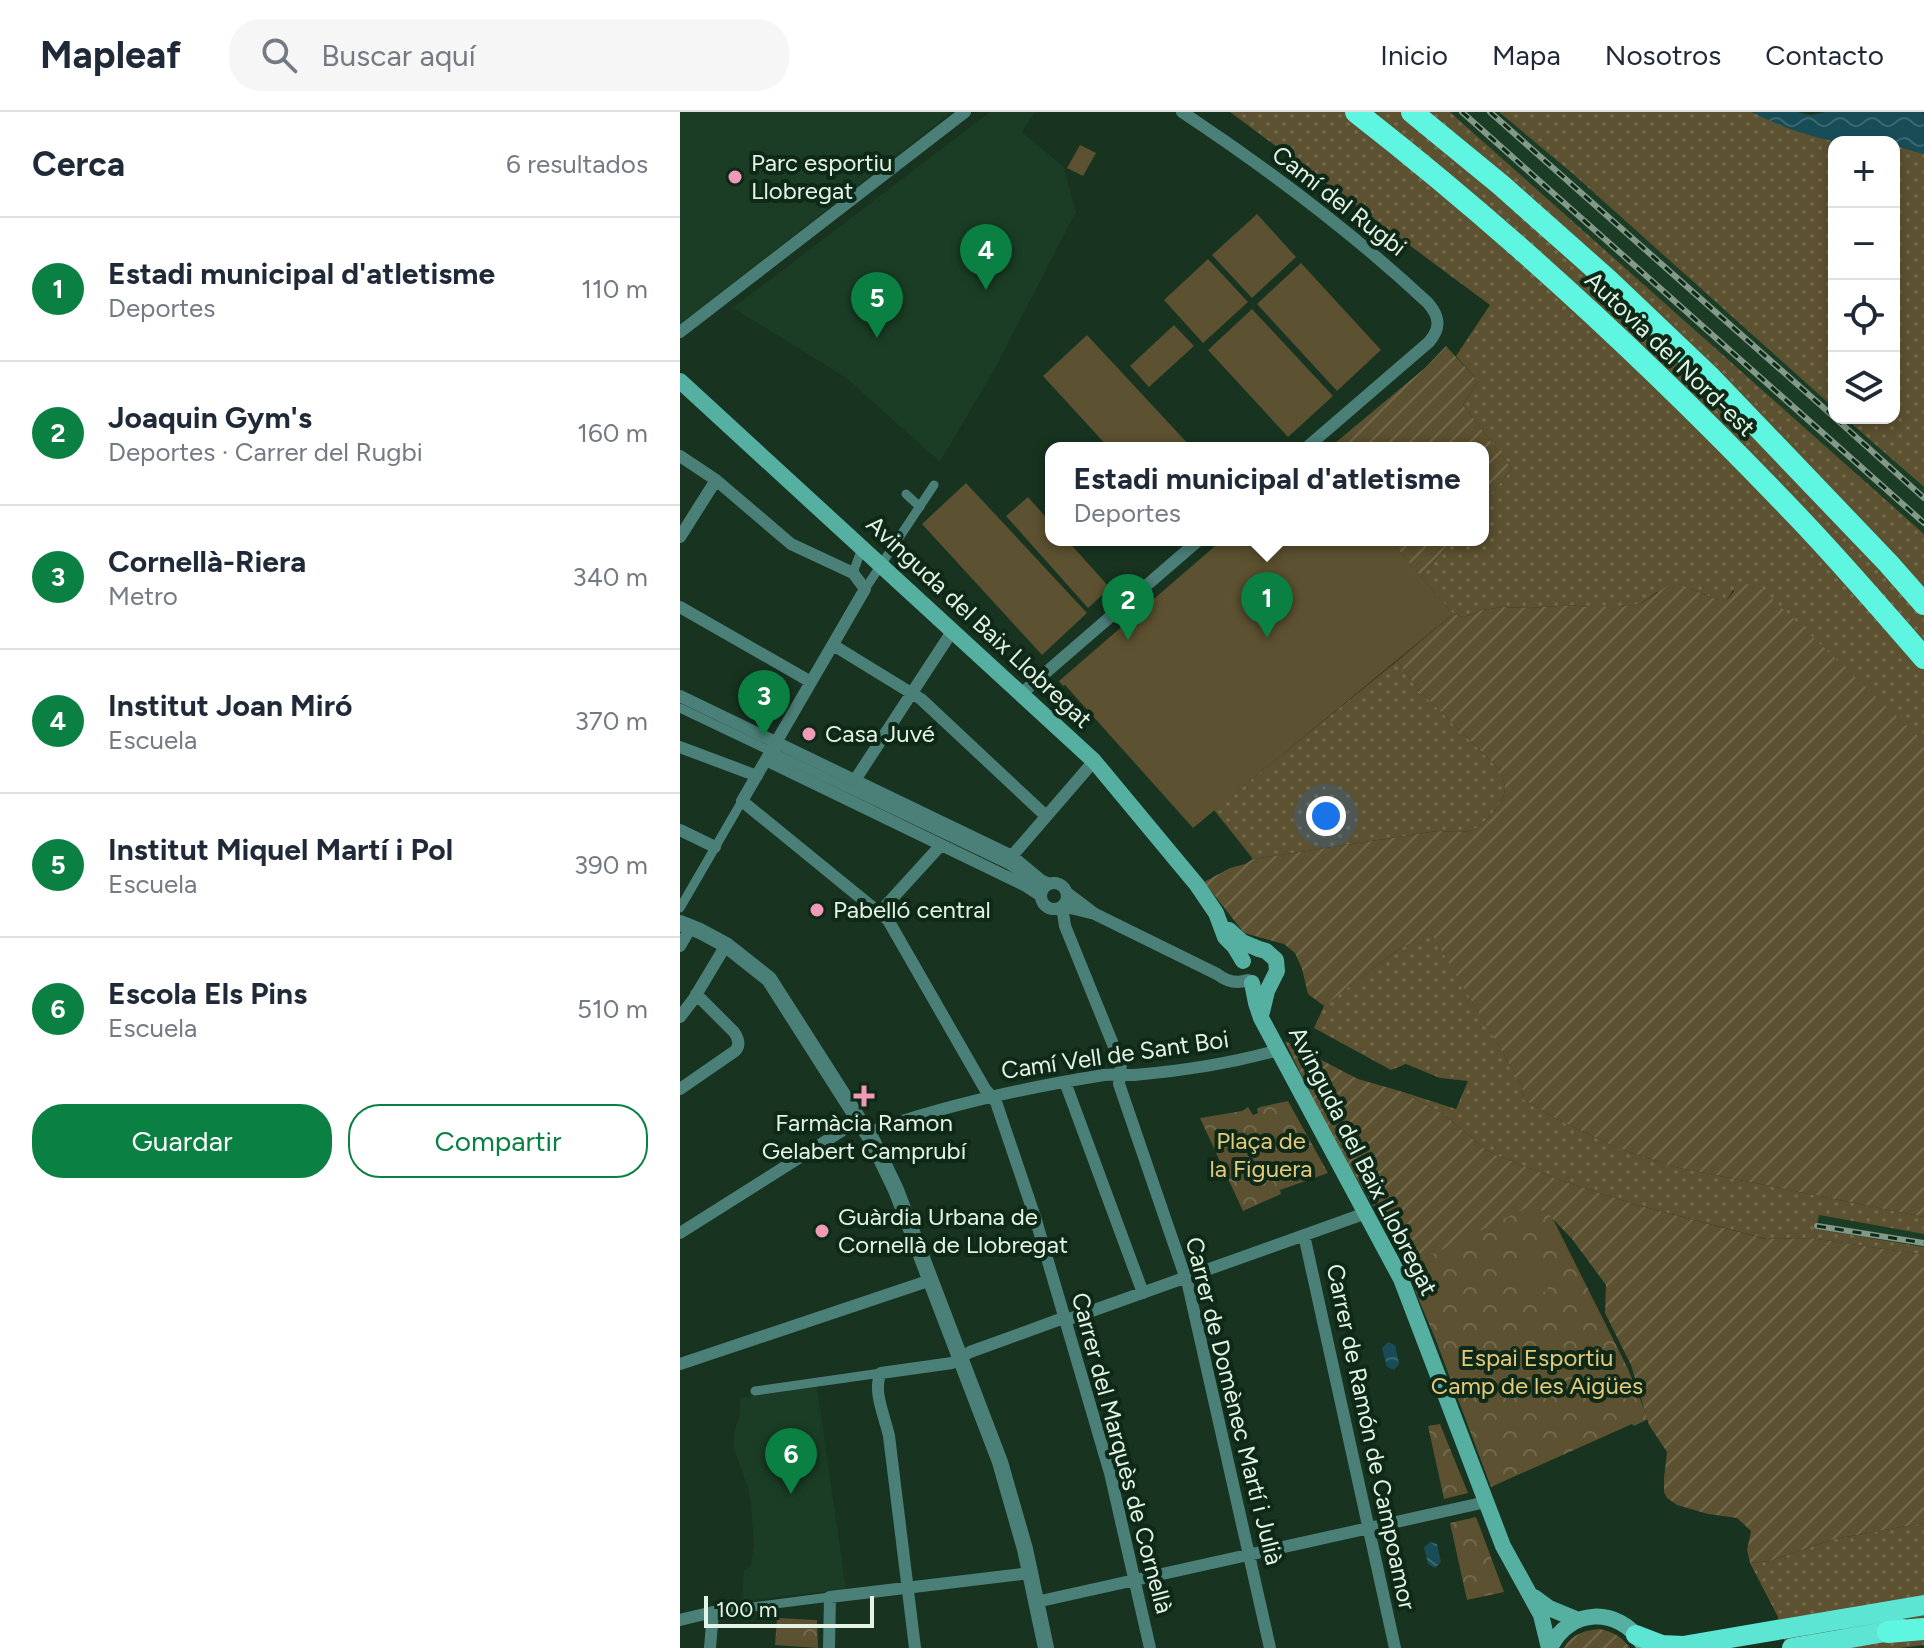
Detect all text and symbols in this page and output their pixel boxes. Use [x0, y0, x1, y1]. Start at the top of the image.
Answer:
search box [229, 19, 789, 91]
text: Mapleaf [40, 32, 181, 78]
icon: search [257, 33, 301, 77]
text: Buscar aquí [321, 37, 476, 74]
text: Inicio [1380, 38, 1448, 72]
text: Mapa [1492, 38, 1561, 72]
text: Nosotros [1605, 38, 1721, 72]
text: Contacto [1765, 38, 1884, 72]
map controls [1828, 136, 1900, 424]
button: + [1828, 136, 1900, 208]
street label: Camí del Rugbi [1267, 139, 1412, 262]
text: Cerca [32, 144, 125, 185]
text: 6 resultados [506, 148, 648, 180]
place label: Parc esportiu Llobregat [751, 148, 892, 205]
marker: Parc esportiu Llobregat [726, 168, 744, 186]
button: − [1828, 208, 1900, 280]
pin: 4 [960, 224, 1012, 290]
text: Estadi municipal d'atletisme [108, 255, 495, 292]
street label: Autovia del Nord-est [1579, 265, 1761, 442]
pin: 5 [851, 272, 903, 338]
text: 1 [53, 273, 63, 305]
text: 110 m [581, 273, 648, 305]
button: locate [1828, 280, 1900, 352]
text: Deportes [108, 292, 215, 324]
button: layers [1828, 352, 1900, 424]
text: Joaquin Gym's [108, 399, 312, 436]
text: 2 [50, 417, 66, 449]
text: 160 m [577, 417, 648, 449]
text: Deportes · Carrer del Rugbi [108, 436, 423, 468]
popup [1045, 442, 1489, 546]
text: Estadi municipal d'atletisme [1073, 460, 1461, 497]
text: Deportes [1073, 497, 1181, 529]
street label: Avinguda del Baix Llobregat [861, 510, 1098, 734]
text: Cornellà-Riera [108, 543, 306, 580]
text: 3 [51, 561, 65, 593]
text: 340 m [572, 561, 648, 593]
pin: 1 [1241, 572, 1293, 638]
pin: 2 [1102, 574, 1154, 640]
text: Metro [108, 580, 178, 612]
pin: 3 [738, 670, 790, 736]
text: Institut Joan Miró [108, 687, 352, 724]
text: 4 [50, 705, 66, 737]
text: 370 m [575, 705, 648, 737]
place label: Casa Juvé [825, 719, 935, 748]
text: Escuela [108, 724, 197, 756]
marker: Casa Juvé [800, 725, 818, 743]
your location [1306, 796, 1346, 836]
text: Institut Miquel Martí i Pol [108, 831, 453, 868]
text: 5 [50, 849, 66, 881]
text: 390 m [574, 849, 648, 881]
text: Escuela [108, 868, 197, 900]
place label: Pabelló central [833, 895, 991, 924]
marker: Pabelló central [808, 901, 826, 919]
text: Escola Els Pins [108, 975, 307, 1012]
text: 6 [50, 993, 66, 1025]
text: 510 m [577, 993, 648, 1025]
text: Escuela [108, 1012, 197, 1044]
street label: Avinguda del Baix Llobregat [1283, 1022, 1444, 1300]
street label: Camí Vell de Sant Boi [999, 1024, 1231, 1085]
marker: Farmàcia Ramon Gelabert Camprubí [855, 1087, 873, 1105]
button: Guardar [32, 1104, 332, 1178]
button: Compartir [348, 1104, 648, 1178]
place label: Farmàcia Ramon Gelabert Camprubí [762, 1108, 968, 1165]
park label: Plaça de la Figuera [1210, 1126, 1312, 1183]
place label: Guàrdia Urbana de Cornellà de Llobregat [838, 1202, 1068, 1259]
marker: Guàrdia Urbana de Cornellà de Llobregat [813, 1222, 831, 1240]
street label: Carrer de Domènec Martí i Julià [1180, 1234, 1289, 1568]
street label: Carrer de Ramón de Campoamor [1321, 1261, 1422, 1612]
street label: Carrer del Marquès de Cornellà [1066, 1289, 1179, 1617]
park label: Espai Esportiu Camp de les Aigües [1431, 1343, 1643, 1400]
pin: 6 [765, 1428, 817, 1494]
scale bar [704, 1592, 874, 1628]
text: 100 m [716, 1596, 777, 1623]

